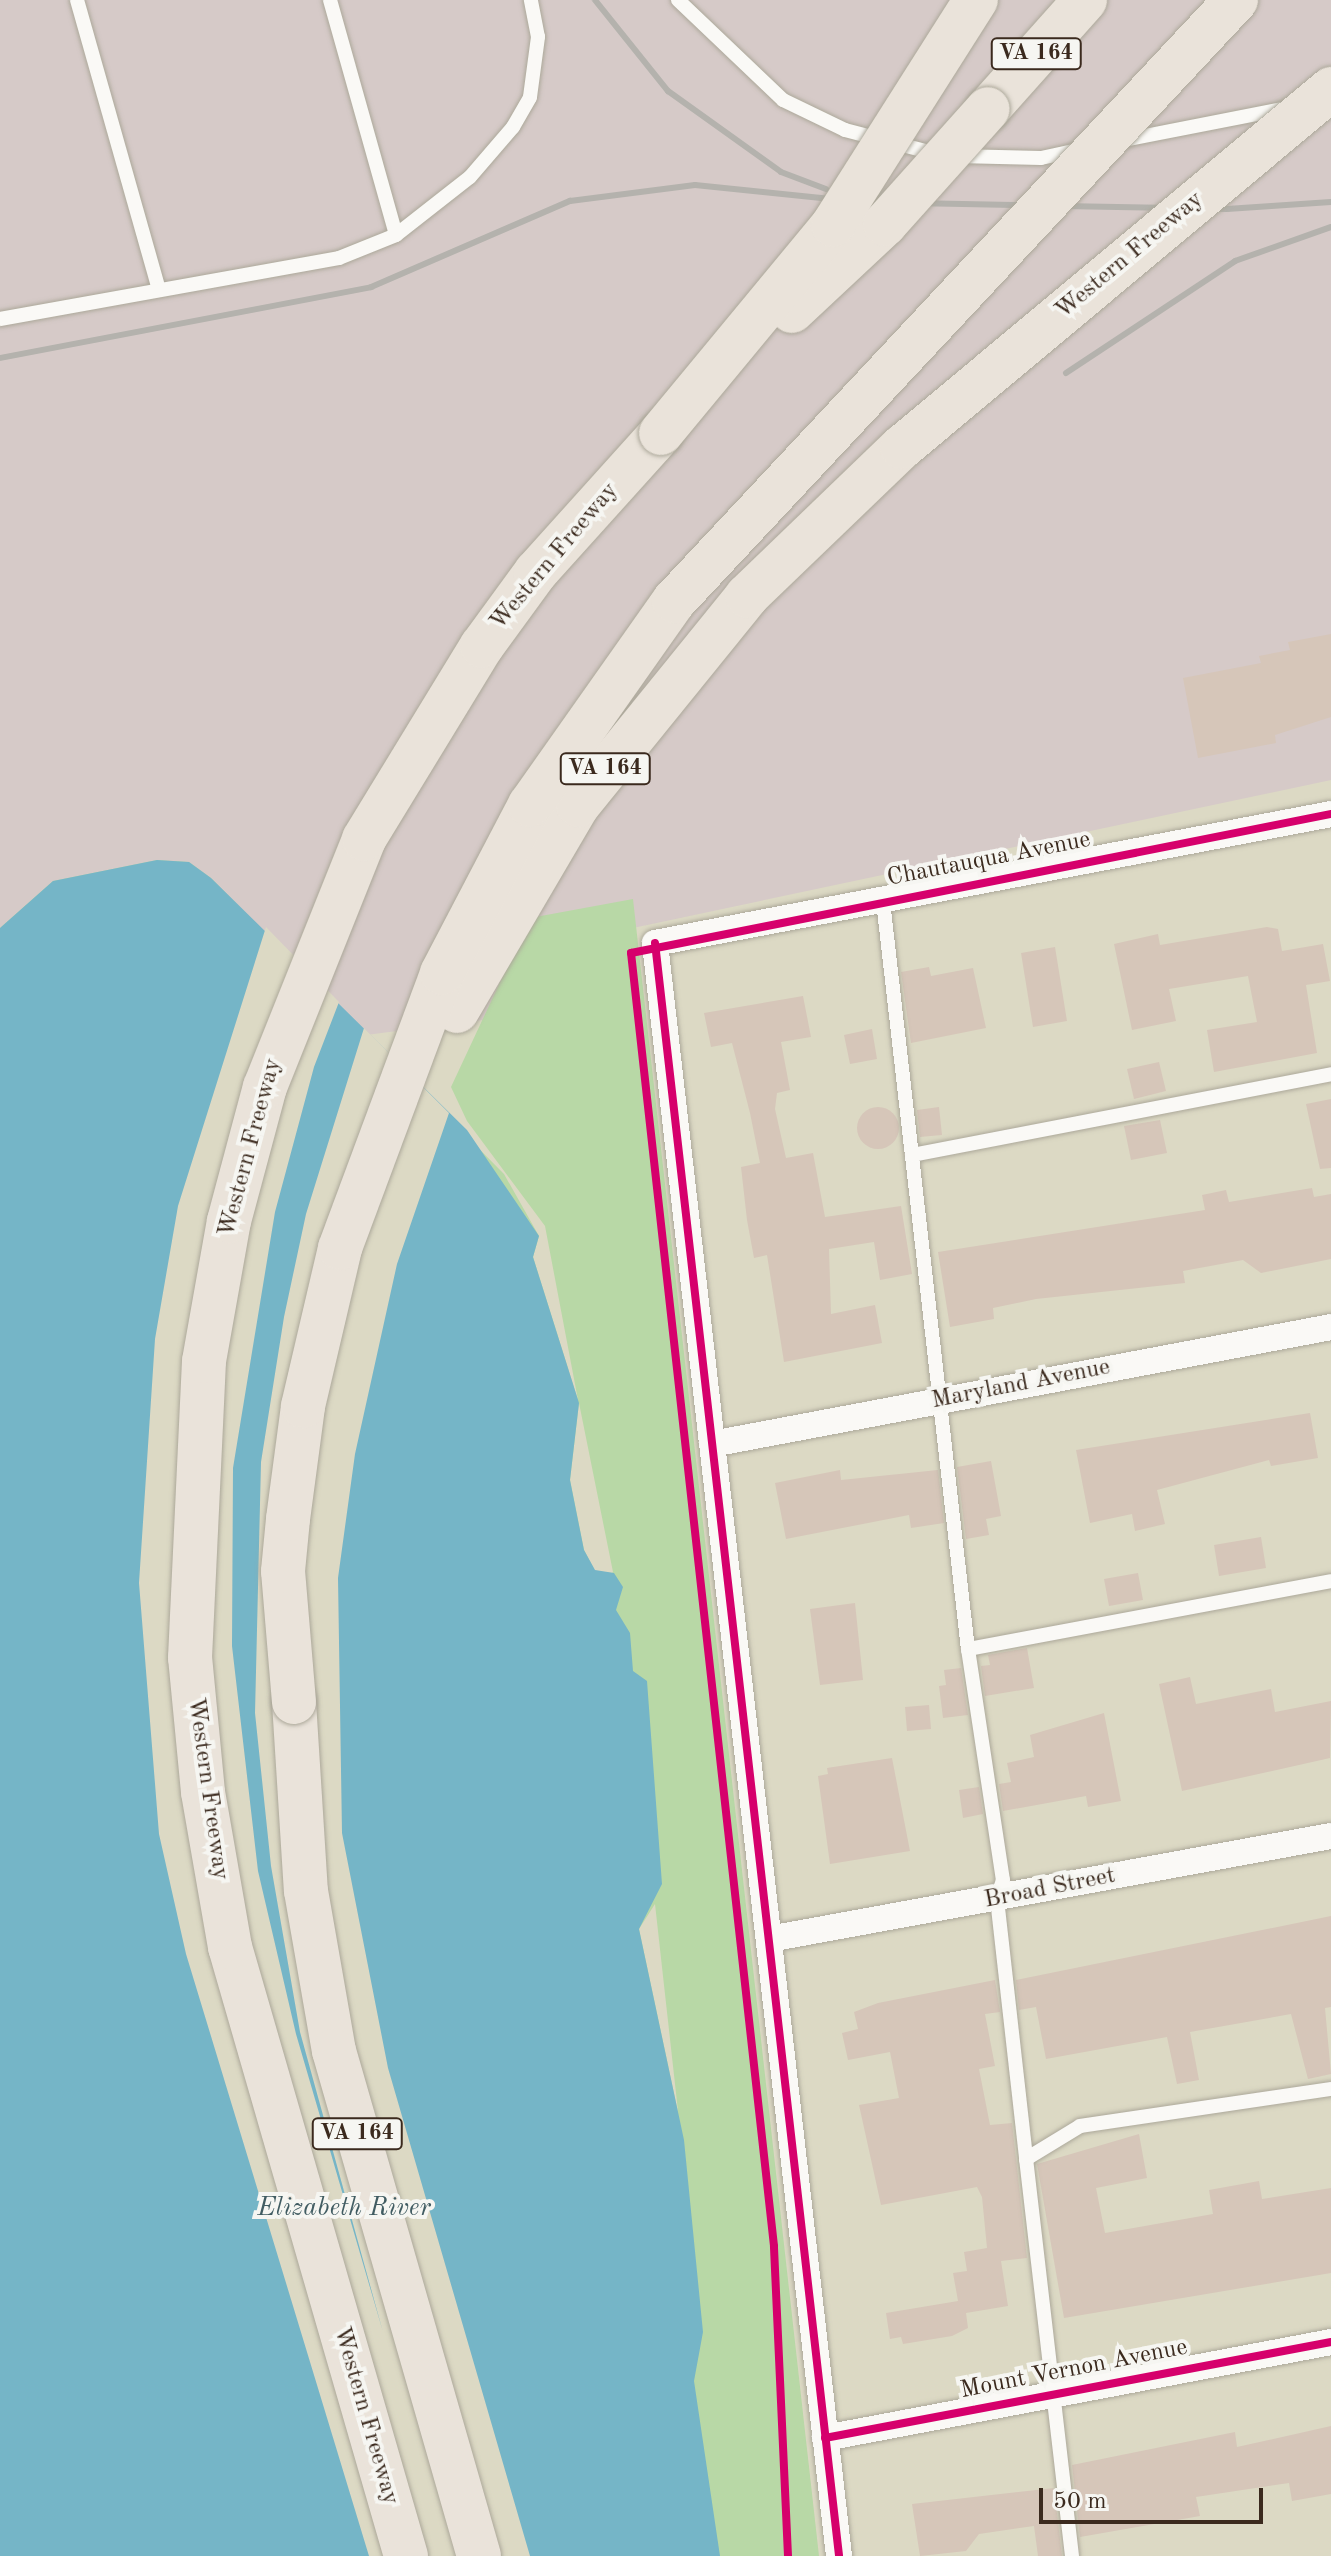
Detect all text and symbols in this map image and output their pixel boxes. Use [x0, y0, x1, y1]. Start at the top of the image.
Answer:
road number: VA 164 [990, 36, 1082, 72]
street label: Western Freeway [1050, 186, 1210, 326]
street label: Western Freeway [485, 477, 625, 637]
road number: VA 164 [559, 751, 651, 787]
street label: Chautauqua Avenue [885, 826, 1093, 894]
street label: Western Freeway [213, 1055, 289, 1241]
street label: Maryland Avenue [929, 1354, 1113, 1416]
street label: Western Freeway [180, 1696, 234, 1882]
street label: Broad Street [982, 1862, 1118, 1916]
road number: VA 164 [311, 2116, 403, 2152]
water label: Elizabeth River [257, 2193, 431, 2225]
street label: Western Freeway [326, 2324, 404, 2508]
street label: Mount Vernon Avenue [958, 2334, 1190, 2406]
scale bar [1043, 2472, 1267, 2522]
text: 50 m [1053, 2490, 1107, 2514]

